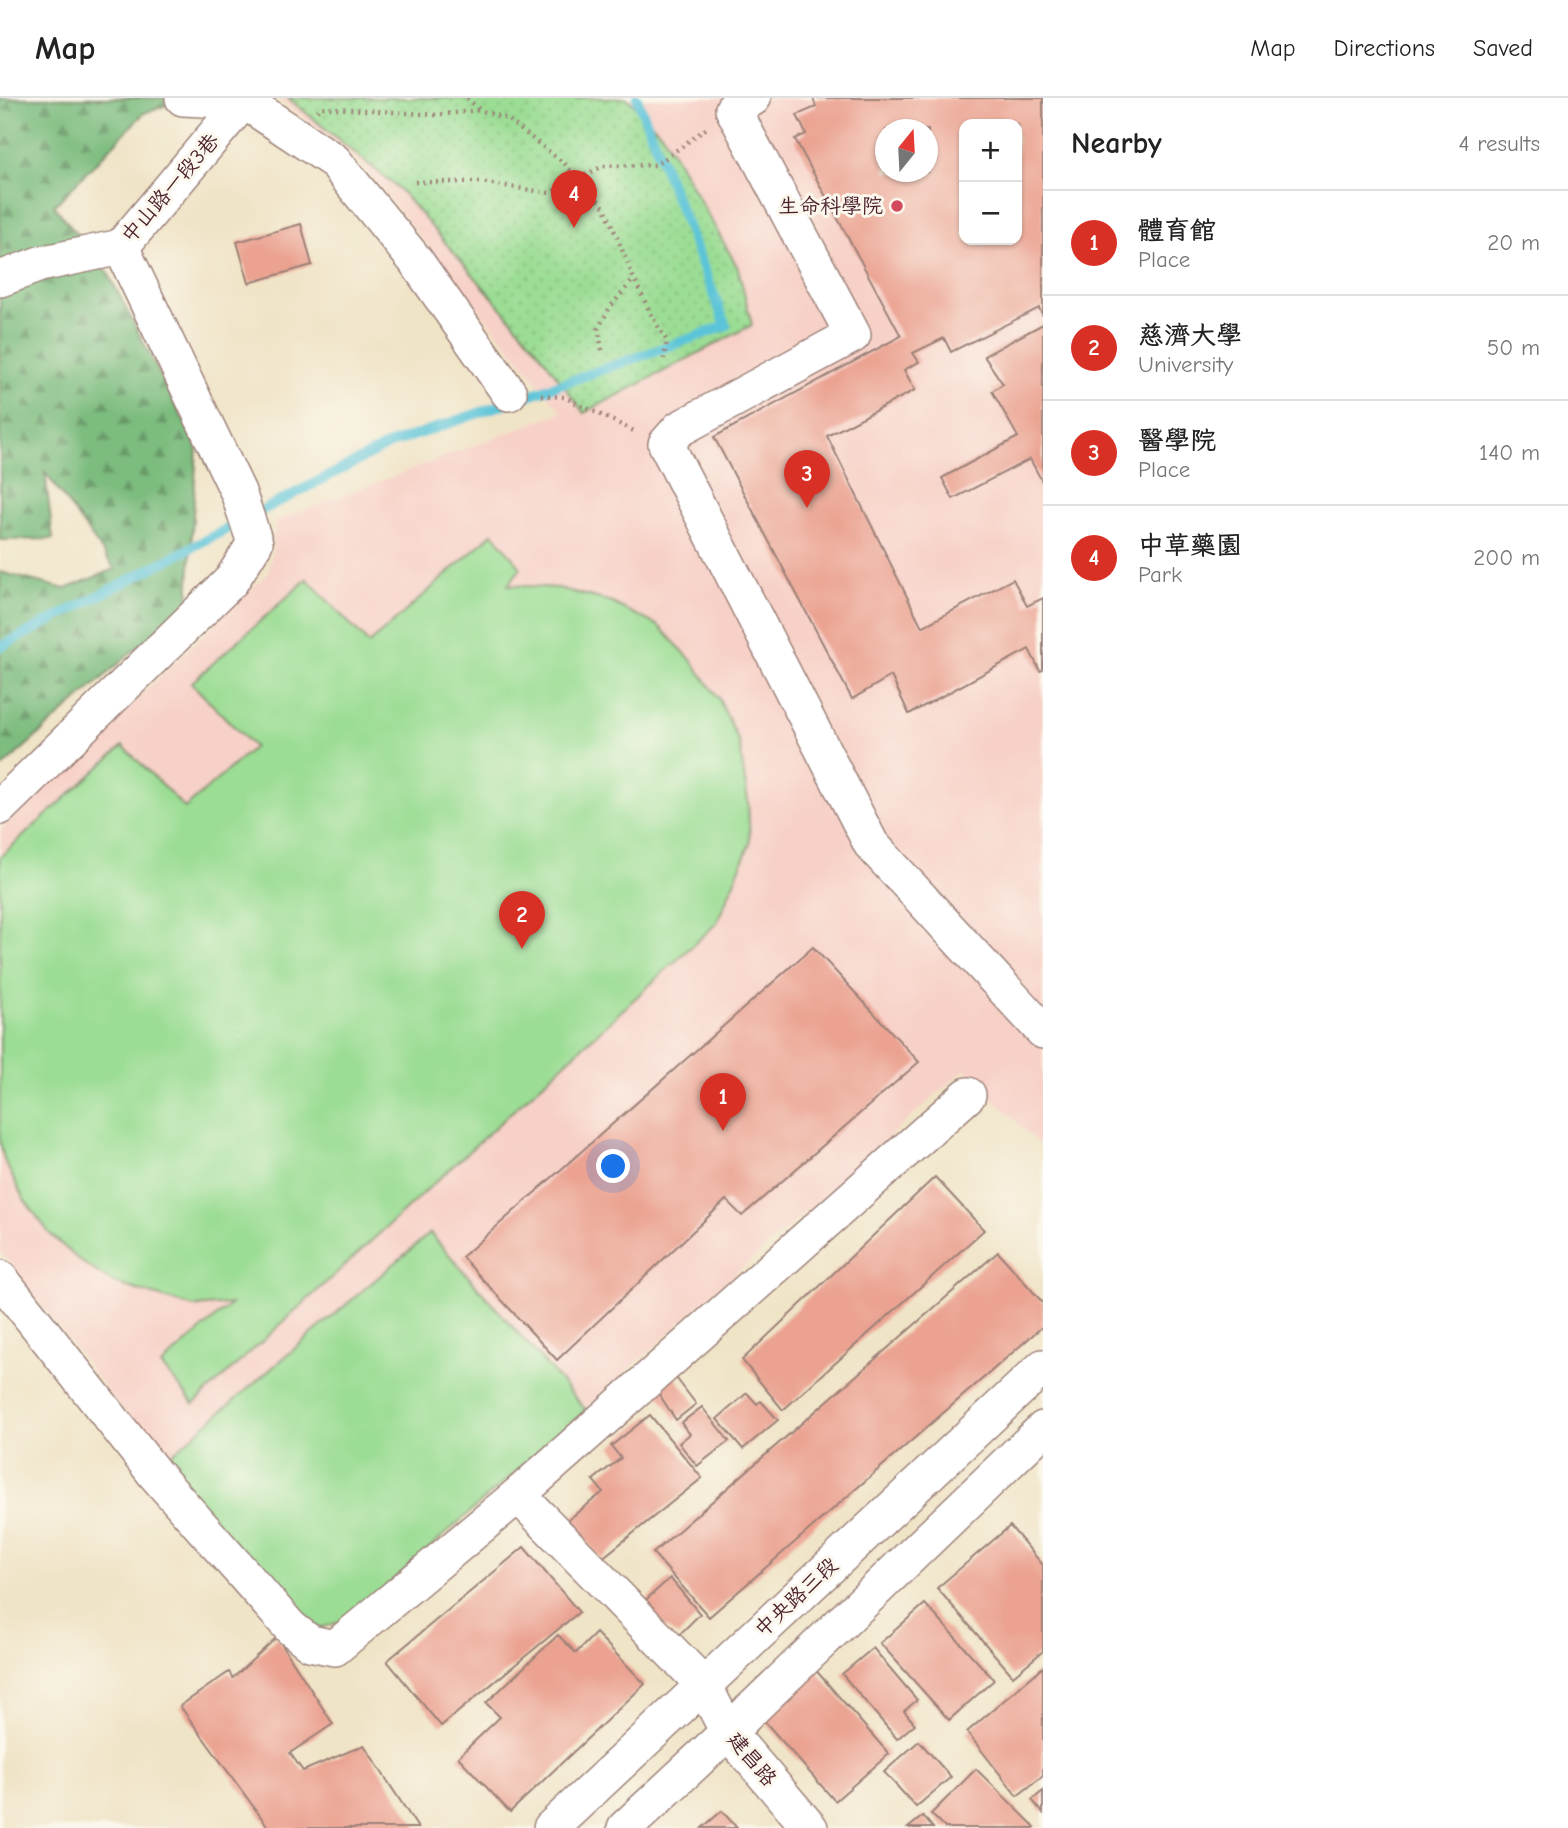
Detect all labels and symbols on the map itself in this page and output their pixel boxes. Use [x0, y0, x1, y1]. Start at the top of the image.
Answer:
north arrow [875, 119, 938, 182]
street label: 中山路一段3巷 [116, 129, 224, 247]
pin: 4 [551, 170, 597, 228]
place label: 生命科學院 [778, 194, 883, 218]
marker: 生命科學院 [889, 198, 905, 214]
pin: 3 [784, 450, 830, 508]
pin: 2 [499, 891, 545, 949]
pin: 1 [700, 1073, 746, 1131]
your location [596, 1149, 630, 1183]
street label: 中央路三段 [749, 1552, 843, 1642]
street label: 建昌路 [723, 1727, 781, 1791]

